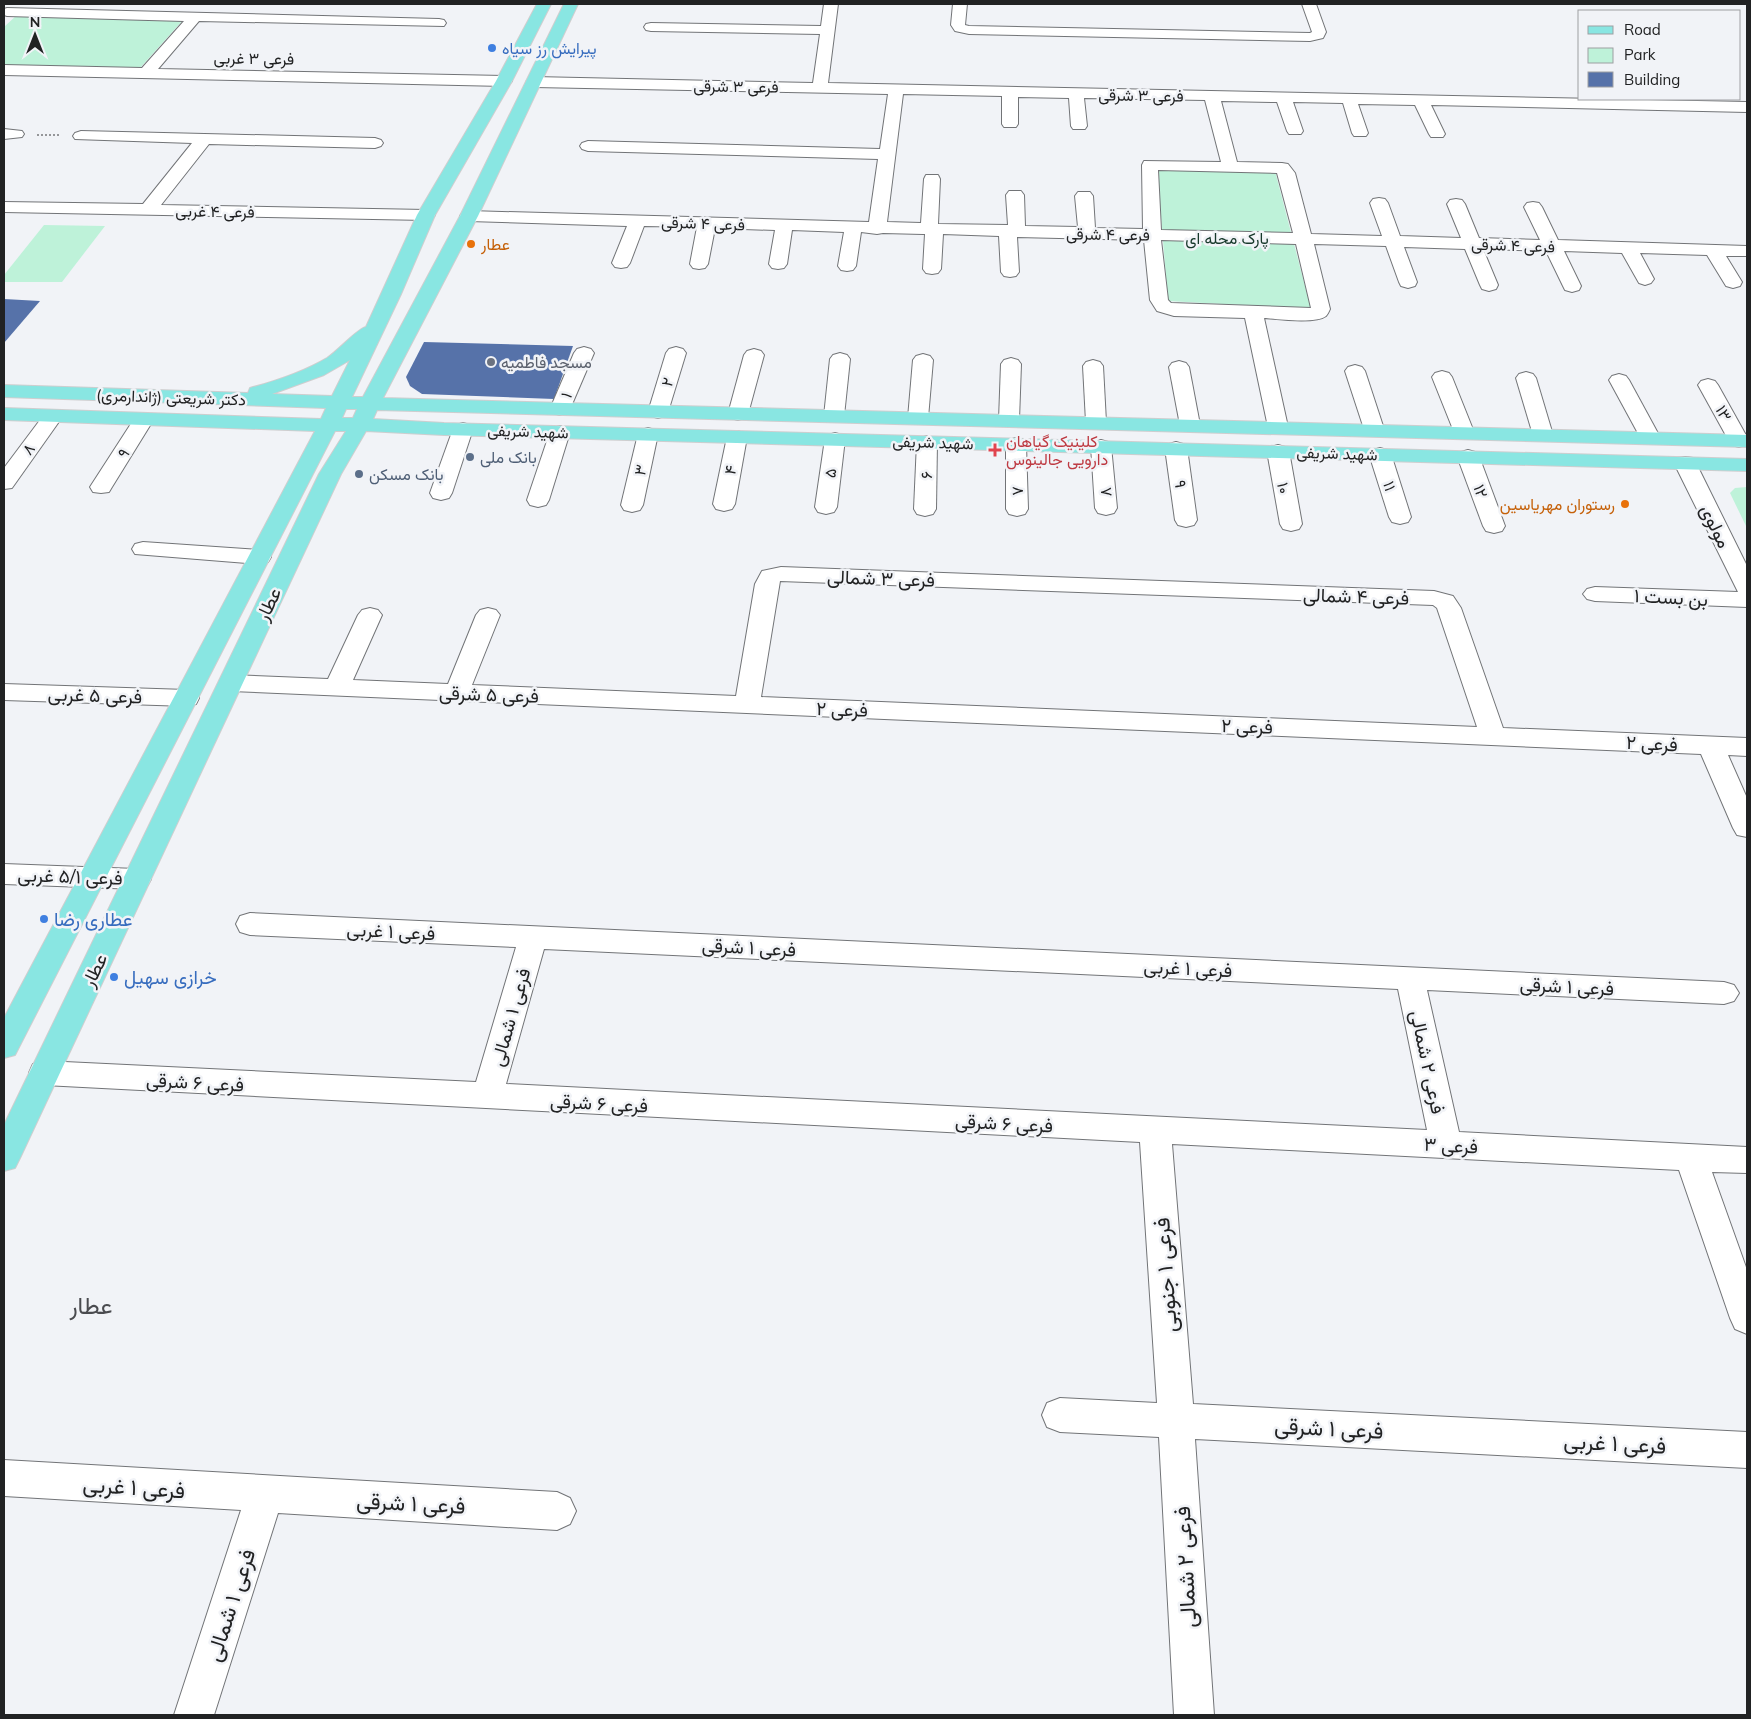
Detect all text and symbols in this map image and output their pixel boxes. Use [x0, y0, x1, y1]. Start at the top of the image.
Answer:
north arrow [10, 10, 60, 60]
legend [1578, 10, 1741, 100]
text: N [30, 13, 40, 31]
text: Road [1624, 20, 1661, 39]
place label: پیرایش رز سیاه [502, 38, 597, 60]
marker: پیرایش رز سیاه [486, 42, 498, 54]
text: Park [1624, 45, 1656, 64]
street label: فرعی ۳ غربی [214, 47, 294, 70]
text: Building [1624, 70, 1680, 89]
street label: فرعی ۳ شرقی [693, 75, 779, 98]
street label: فرعی ۳ شرقی [1098, 84, 1184, 107]
street label: فرعی ۴ غربی [175, 200, 255, 223]
street label: فرعی ۴ شرقی [661, 212, 745, 235]
street label: فرعی ۴ شرقی [1066, 223, 1150, 246]
park label: پارک محله ای [1185, 228, 1269, 250]
place label: عطار [480, 234, 510, 255]
street label: فرعی ۴ شرقی [1471, 234, 1555, 257]
marker: عطار [465, 238, 477, 250]
place label: مسجد فاطمیه [501, 352, 592, 372]
marker: مسجد فاطمیه [485, 356, 497, 368]
street label: ۲ [656, 375, 678, 389]
street label: دکتر شریعتی (ژاندارمری) [96, 384, 246, 411]
street label: ۱ [556, 389, 576, 401]
street label: ۱۳ [1712, 402, 1736, 424]
street label: شهید شریفی [487, 420, 569, 443]
street label: شهید شریفی [892, 431, 974, 454]
place label: کلینیک گیاهان دارویی جالینوس [1006, 431, 1108, 470]
street label: ۸ [17, 439, 39, 459]
street label: شهید شریفی [1296, 442, 1378, 465]
marker: کلینیک گیاهان دارویی جالینوس [988, 443, 1002, 457]
street label: ۹ [113, 444, 133, 462]
place label: بانک ملی [480, 447, 537, 468]
marker: بانک ملی [464, 451, 476, 463]
street label: ۳ [629, 463, 651, 477]
place label: بانک مسکن [369, 464, 443, 485]
street label: ۴ [719, 464, 741, 476]
street label: ۵ [819, 467, 841, 479]
marker: بانک مسکن [353, 468, 365, 480]
street label: ۶ [916, 471, 936, 479]
street label: ۹ [1171, 479, 1191, 489]
street label: ۱۱ [1379, 479, 1401, 493]
street label: ۱۰ [1273, 481, 1295, 495]
street label: ۱۲ [1469, 481, 1493, 501]
street label: ۷ [1007, 486, 1027, 496]
street label: ۸ [1095, 486, 1115, 498]
place label: رستوران مهریاسین [1500, 494, 1615, 515]
marker: رستوران مهریاسین [1619, 498, 1631, 510]
street label: مولوی [1695, 500, 1737, 552]
street label: فرعی ۳ شمالی [827, 564, 935, 592]
street label: فرعی ۴ شمالی [1302, 582, 1410, 610]
street label: عطار [249, 583, 286, 625]
street label: بن بست ۱ [1633, 583, 1709, 611]
street label: فرعی ۵ شرقی [439, 680, 539, 708]
street label: فرعی ۵ غربی [47, 681, 143, 709]
street label: فرعی ۲ [816, 696, 868, 722]
street label: فرعی ۲ [1221, 713, 1273, 739]
street label: فرعی ۲ [1626, 730, 1678, 756]
street label: فرعی ۵/۱ غربی [17, 862, 123, 890]
place label: عطاری رضا [54, 907, 132, 931]
marker: عطاری رضا [38, 913, 50, 925]
street label: فرعی ۱ غربی [346, 917, 436, 945]
street label: فرعی ۱ شرقی [701, 933, 797, 961]
street label: عطار [75, 949, 112, 992]
street label: فرعی ۱ غربی [1143, 954, 1233, 982]
place label: خرازی سهیل [124, 965, 217, 989]
street label: فرعی ۱ شمالی [485, 965, 535, 1069]
marker: خرازی سهیل [108, 971, 120, 983]
street label: فرعی ۱ شرقی [1519, 972, 1615, 1000]
street label: فرعی ۲ شمالی [1405, 1008, 1451, 1116]
street label: فرعی ۶ شرقی [145, 1067, 245, 1097]
street label: فرعی ۶ شرقی [549, 1088, 649, 1118]
street label: فرعی ۶ شرقی [954, 1108, 1054, 1138]
street label: فرعی ۳ [1423, 1132, 1479, 1158]
street label: فرعی ۱ جنوبی [1147, 1217, 1183, 1333]
district label: عطار [68, 1290, 113, 1321]
street label: فرعی ۱ شرقی [1274, 1411, 1384, 1445]
street label: فرعی ۱ غربی [1563, 1426, 1667, 1460]
street label: فرعی ۱ غربی [82, 1469, 186, 1505]
street label: فرعی ۱ شرقی [356, 1486, 466, 1520]
street label: فرعی ۲ شمالی [1168, 1505, 1202, 1629]
street label: فرعی ۱ شمالی [199, 1545, 261, 1665]

